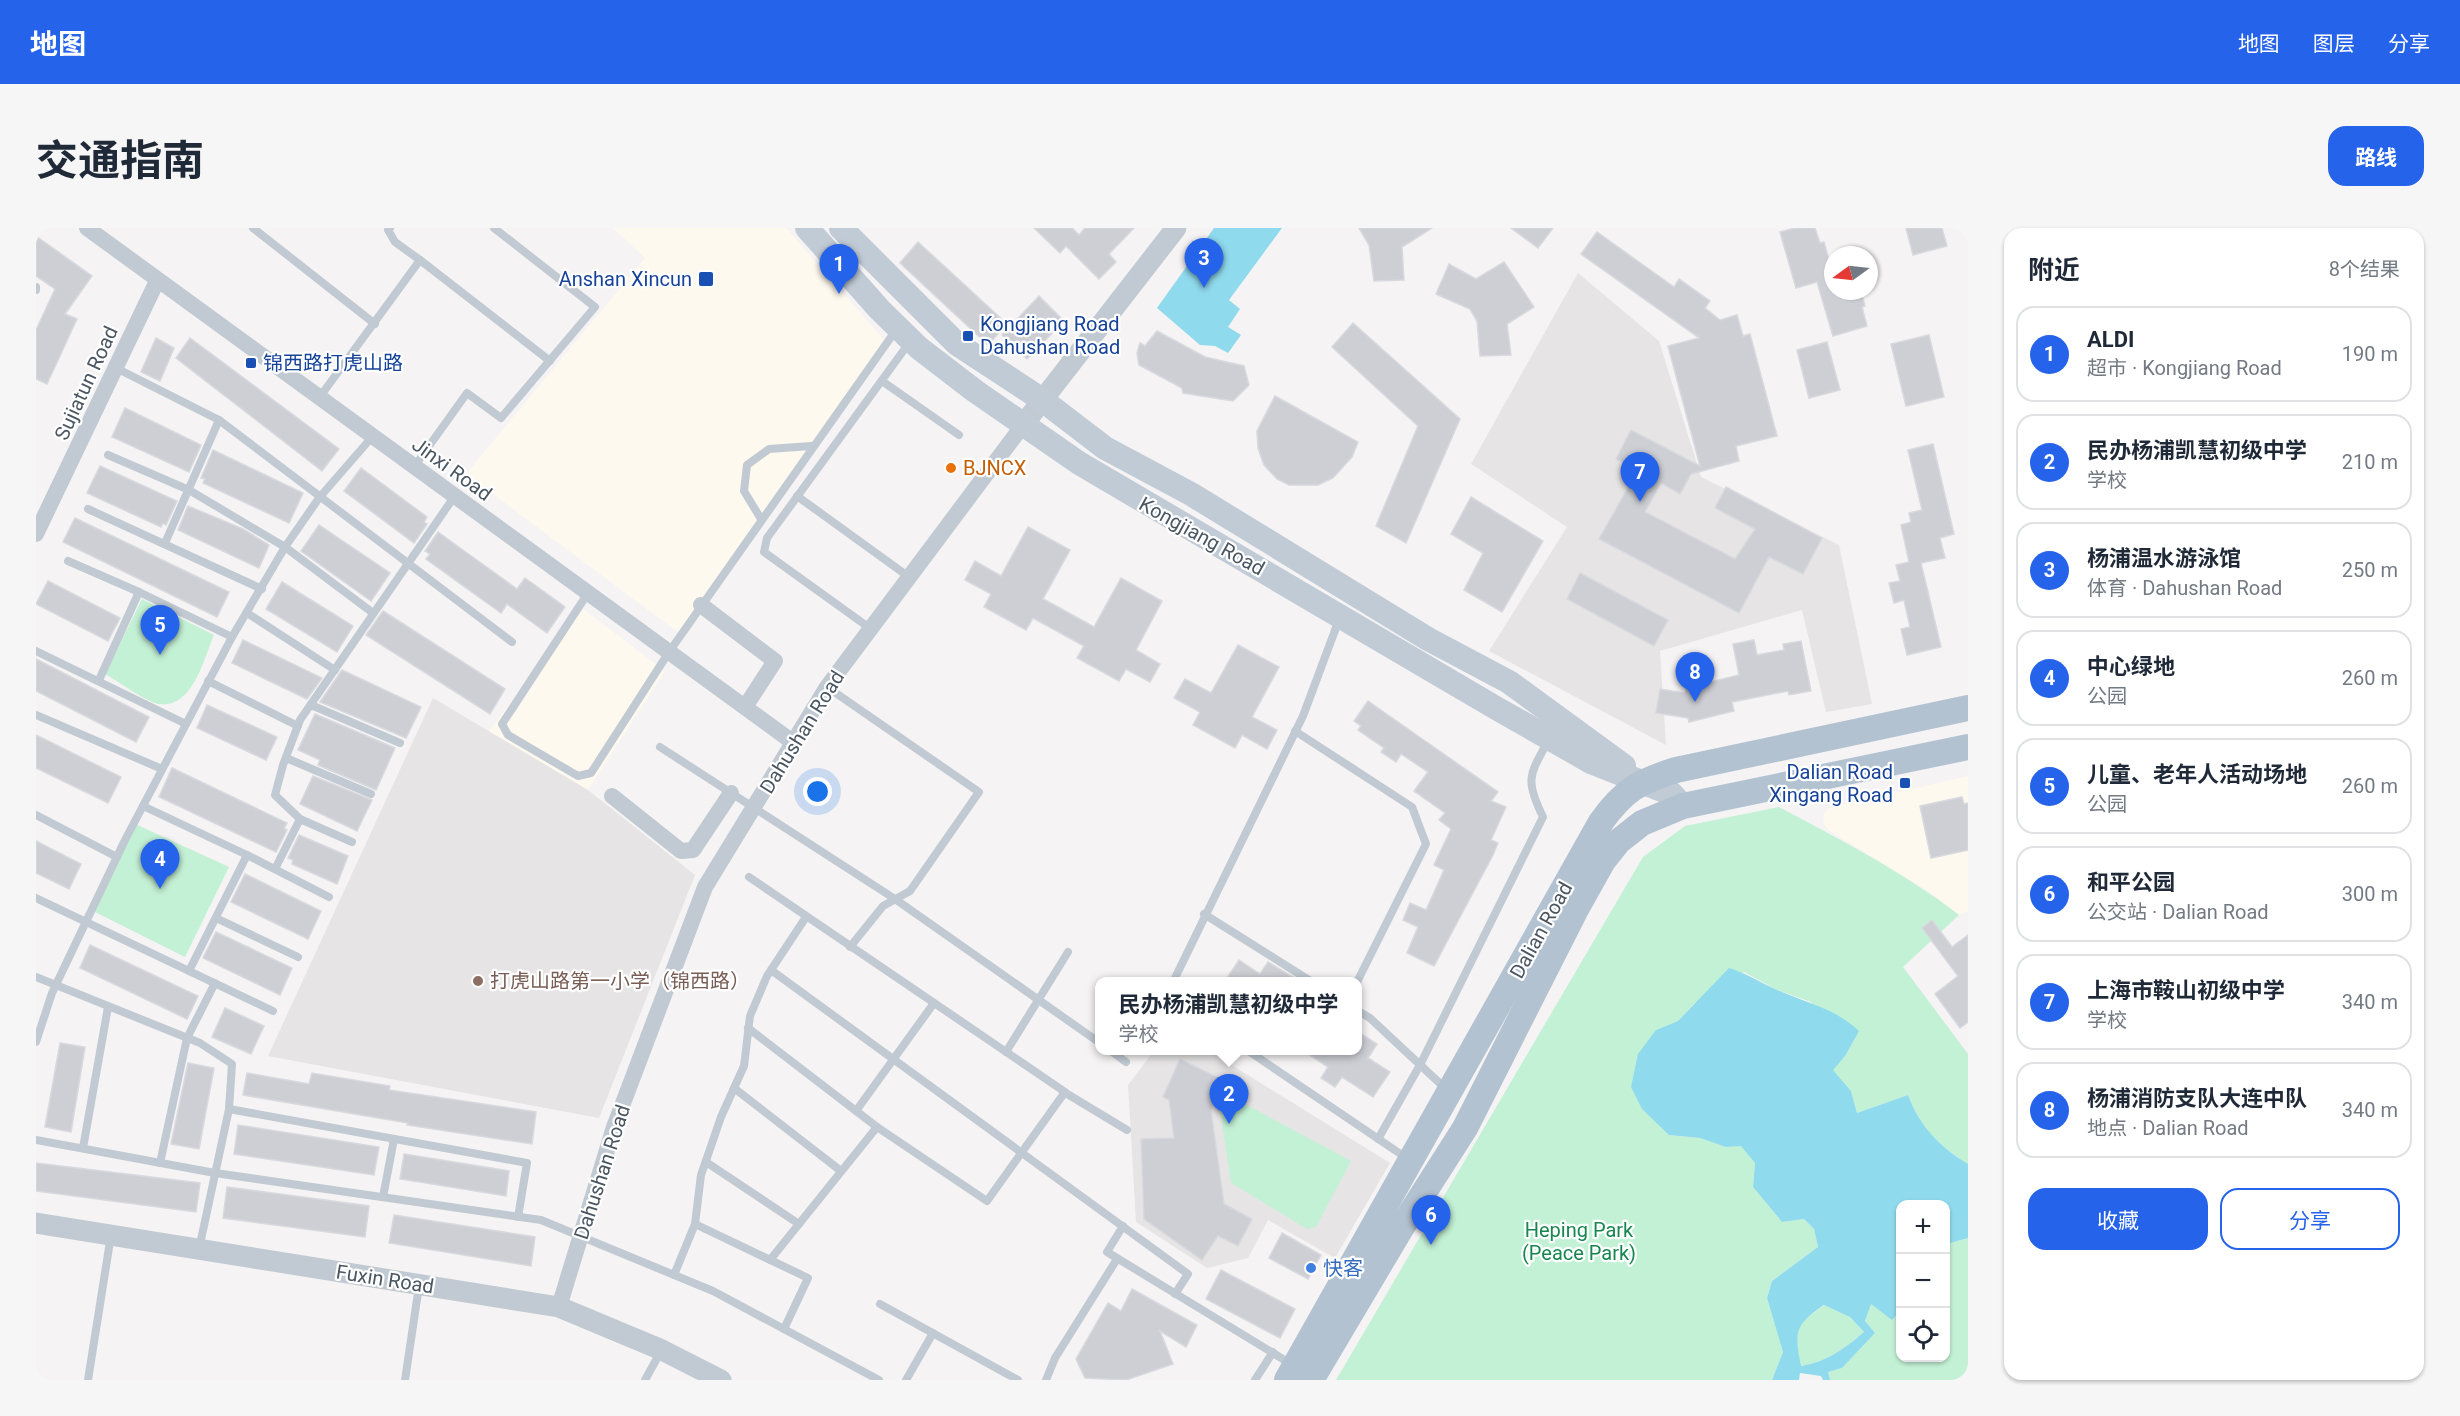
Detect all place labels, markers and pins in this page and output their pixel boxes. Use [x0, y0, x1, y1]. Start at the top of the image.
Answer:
pin: 3 [1184, 238, 1224, 288]
pin: 1 [820, 244, 858, 294]
place label: Anshan Xincun [559, 267, 692, 291]
marker: Anshan Xincun [697, 270, 715, 288]
place label: Kongjiang Road Dahushan Road [980, 312, 1120, 359]
marker: Kongjiang Road Dahushan Road [961, 329, 975, 343]
place label: 锦西路打虎山路 [263, 351, 403, 375]
marker: 锦西路打虎山路 [244, 356, 258, 370]
pin: 7 [1620, 452, 1660, 502]
place label: BJNCX [963, 456, 1027, 480]
marker: BJNCX [944, 461, 958, 475]
pin: 5 [140, 606, 180, 655]
pin: 8 [1676, 652, 1714, 702]
place label: Dalian Road Xingang Road [1769, 760, 1893, 807]
marker: Dalian Road Xingang Road [1898, 776, 1912, 790]
pin: 4 [140, 840, 180, 889]
place label: 打虎山路第一小学（锦西路） [490, 969, 750, 993]
marker: 打虎山路第一小学（锦西路） [471, 974, 485, 988]
pin: 2 [1210, 1074, 1248, 1124]
pin: 6 [1412, 1196, 1450, 1245]
place label: 快客 [1323, 1256, 1363, 1280]
marker: 快客 [1304, 1261, 1318, 1275]

